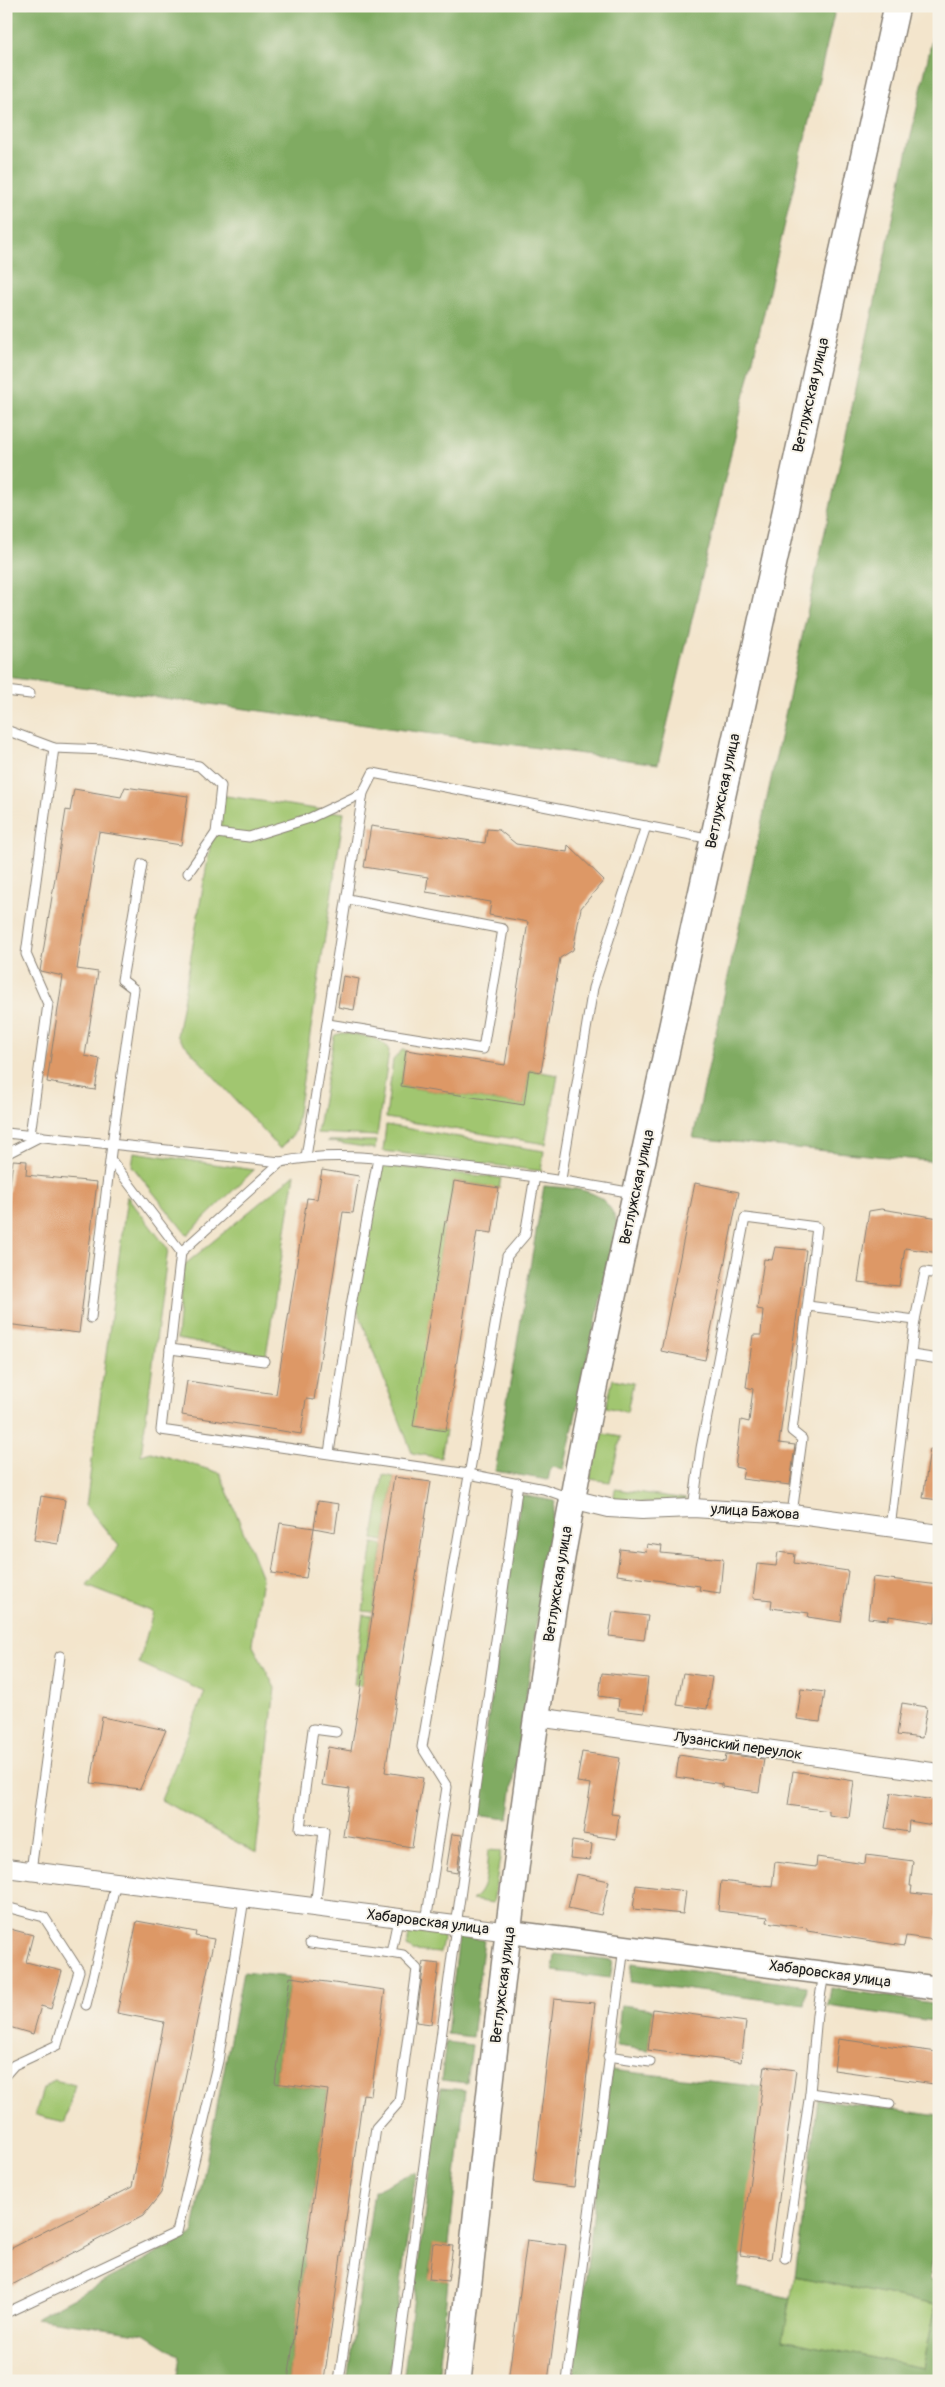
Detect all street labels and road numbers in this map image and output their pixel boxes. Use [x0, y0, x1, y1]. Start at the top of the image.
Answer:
street label: Ветлужская улица [789, 336, 833, 454]
street label: Ветлужская улица [702, 732, 744, 850]
street label: Ветлужская улица [616, 1128, 658, 1246]
street label: улица Бажова [709, 1499, 800, 1525]
street label: Ветлужская улица [539, 1525, 577, 1643]
street label: Лузанский переулок [672, 1727, 804, 1764]
street label: Хабаровская улица [366, 1905, 490, 1939]
street label: Ветлужская улица [486, 1926, 520, 2044]
street label: Хабаровская улица [768, 1956, 892, 1992]

